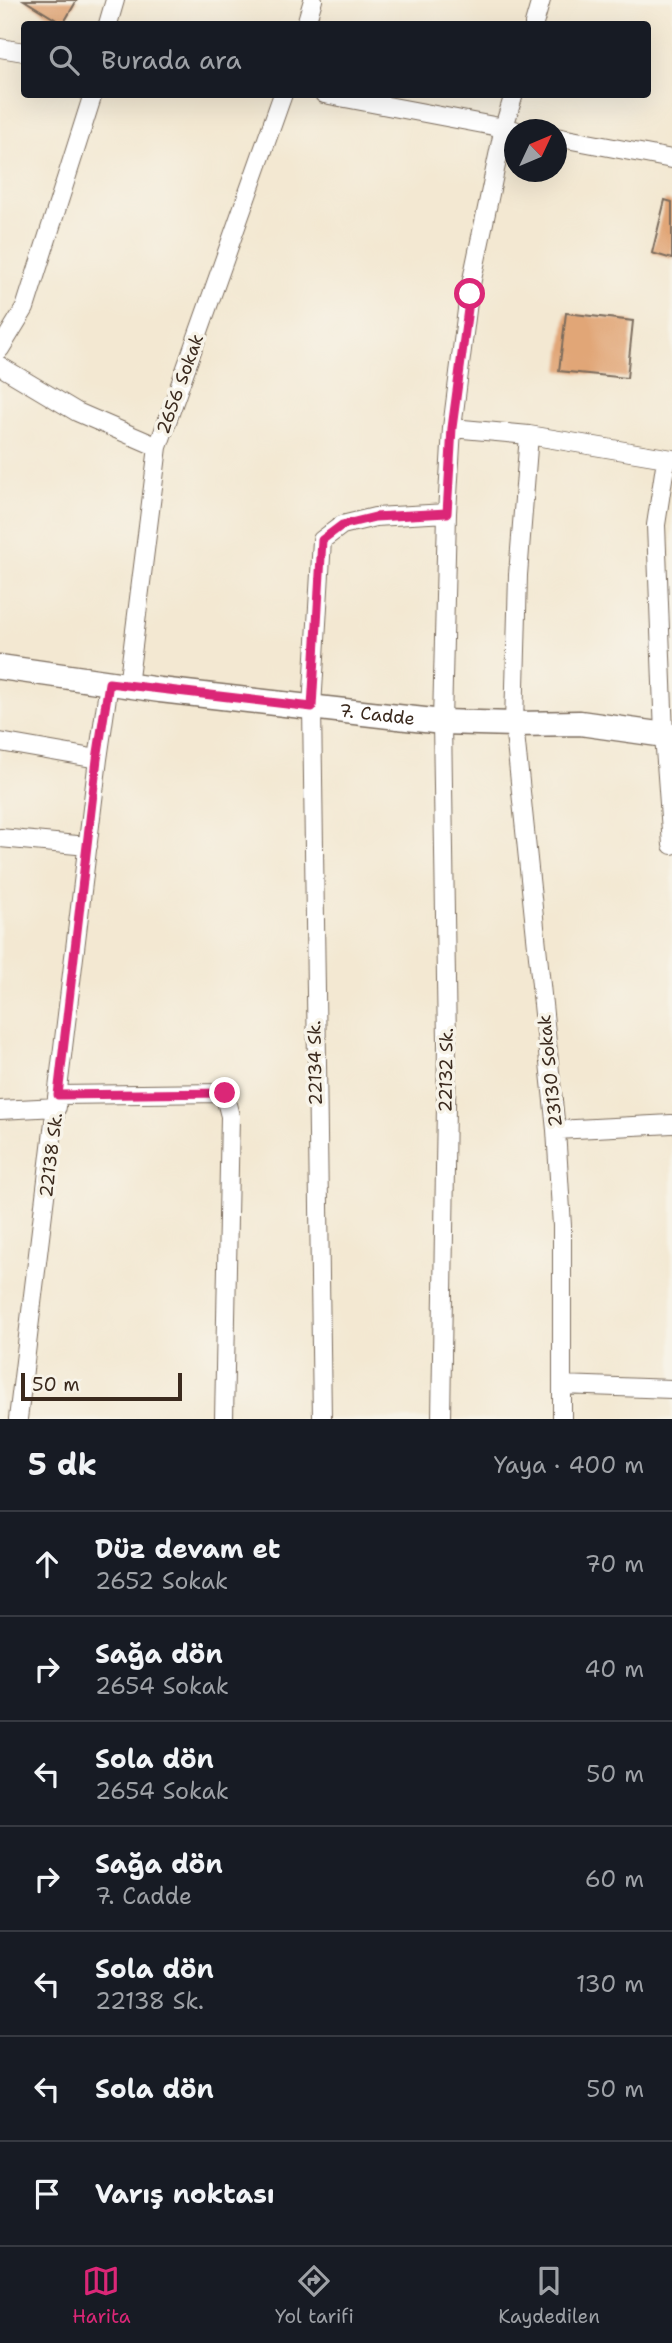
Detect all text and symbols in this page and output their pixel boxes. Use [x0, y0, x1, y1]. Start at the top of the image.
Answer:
search box [21, 21, 651, 98]
icon: search [45, 41, 83, 79]
text: Burada ara [101, 42, 242, 77]
north arrow [504, 119, 567, 182]
route start [454, 278, 485, 309]
street label: 2656 Sokak [151, 331, 209, 437]
street label: 7. Cadde [338, 698, 416, 731]
street label: 23130 Sokak [532, 1014, 568, 1128]
street label: 22134 Sk. [302, 1020, 328, 1106]
street label: 22132 Sk. [433, 1027, 459, 1113]
route end [209, 1077, 240, 1108]
street label: 22138 Sk. [34, 1111, 68, 1199]
scale bar [21, 1370, 182, 1402]
text: 50 m [32, 1372, 80, 1397]
text: 5 dk [28, 1444, 97, 1485]
text: Yaya · 400 m [494, 1450, 644, 1480]
text: Düz devam et [95, 1531, 280, 1566]
icon: ahead [28, 1545, 66, 1583]
text: 70 m [585, 1549, 644, 1579]
text: 2652 Sokak [95, 1566, 228, 1596]
text: Sağa dön [95, 1636, 223, 1671]
icon: right [28, 1650, 66, 1688]
text: 40 m [584, 1654, 644, 1684]
text: 2654 Sokak [95, 1671, 229, 1701]
text: Sola dön [95, 1741, 214, 1776]
icon: left [28, 1755, 66, 1793]
text: 50 m [586, 1759, 644, 1789]
text: 2654 Sokak [95, 1776, 229, 1806]
text: Sağa dön [95, 1846, 223, 1881]
icon: right [28, 1860, 66, 1898]
text: 60 m [585, 1864, 644, 1894]
text: 7. Cadde [95, 1881, 192, 1911]
text: Sola dön [95, 1951, 214, 1986]
icon: left [28, 1965, 66, 2003]
text: 130 m [576, 1969, 644, 1999]
text: 22138 Sk. [95, 1986, 204, 2016]
icon: left [28, 2070, 66, 2108]
text: Sola dön [95, 2071, 214, 2106]
text: 50 m [586, 2074, 644, 2104]
icon: arrive [28, 2175, 66, 2213]
text: Varış noktası [95, 2176, 275, 2211]
tab: Harita [72, 2262, 131, 2329]
tab: Yol tarifi [275, 2262, 354, 2329]
tab: Kaydedilen [498, 2262, 600, 2329]

